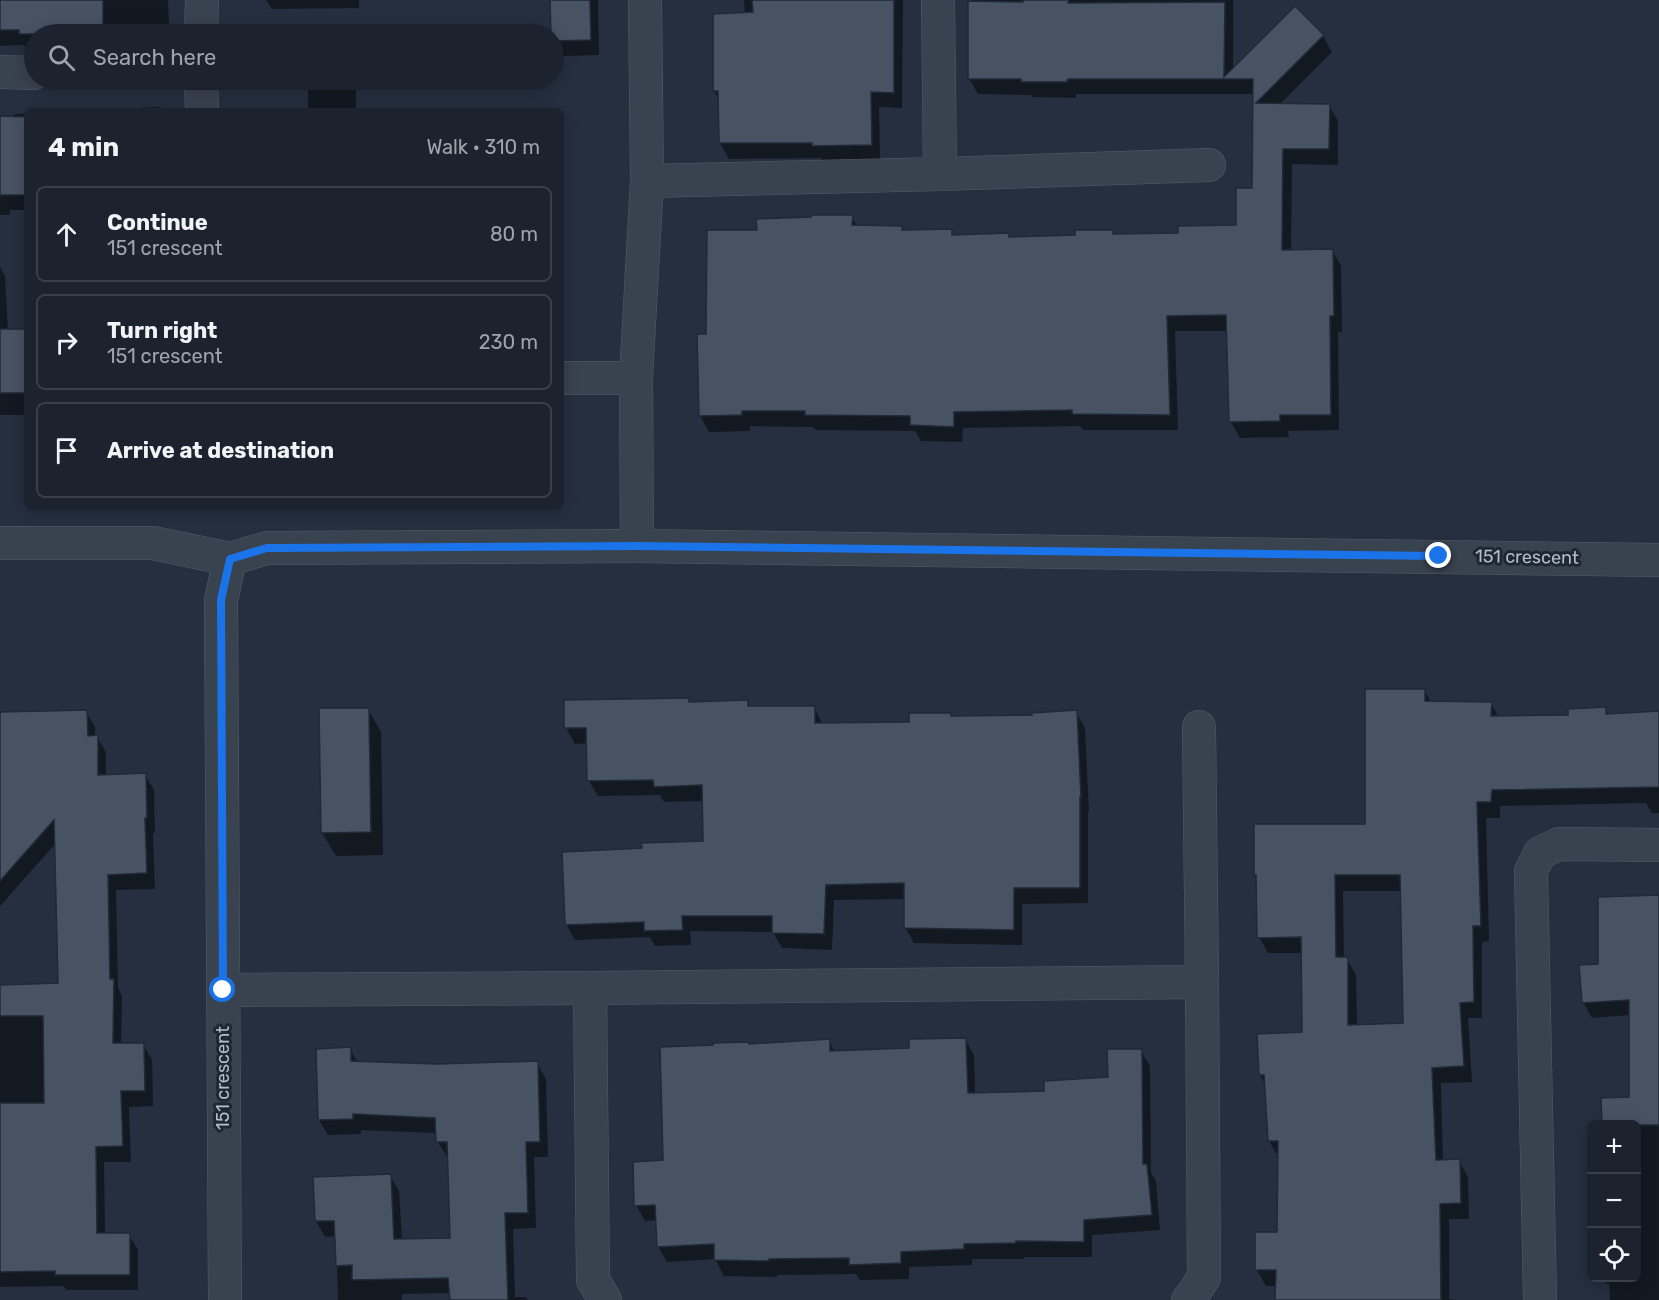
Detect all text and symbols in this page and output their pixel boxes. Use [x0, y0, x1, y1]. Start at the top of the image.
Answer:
search box [24, 24, 564, 90]
icon: search [45, 41, 78, 74]
text: Search here [93, 44, 216, 71]
text: 4 min [48, 132, 119, 163]
text: Walk · 310 m [426, 135, 540, 159]
text: Continue [107, 209, 208, 236]
icon: ahead [50, 218, 83, 251]
text: 80 m [490, 222, 538, 246]
text: 151 crescent [107, 236, 222, 260]
text: Turn right [107, 317, 217, 344]
icon: right [50, 326, 83, 359]
text: 230 m [479, 330, 538, 354]
text: 151 crescent [107, 344, 222, 368]
icon: arrive [50, 434, 83, 467]
text: Arrive at destination [107, 437, 334, 464]
route end [1425, 542, 1451, 568]
street label: 151 crescent [1475, 545, 1579, 569]
route start [209, 976, 235, 1002]
street label: 151 crescent [212, 1026, 234, 1130]
map controls [1587, 1120, 1641, 1282]
button: + [1587, 1120, 1641, 1174]
button: − [1587, 1174, 1641, 1228]
button: locate [1587, 1228, 1641, 1282]

